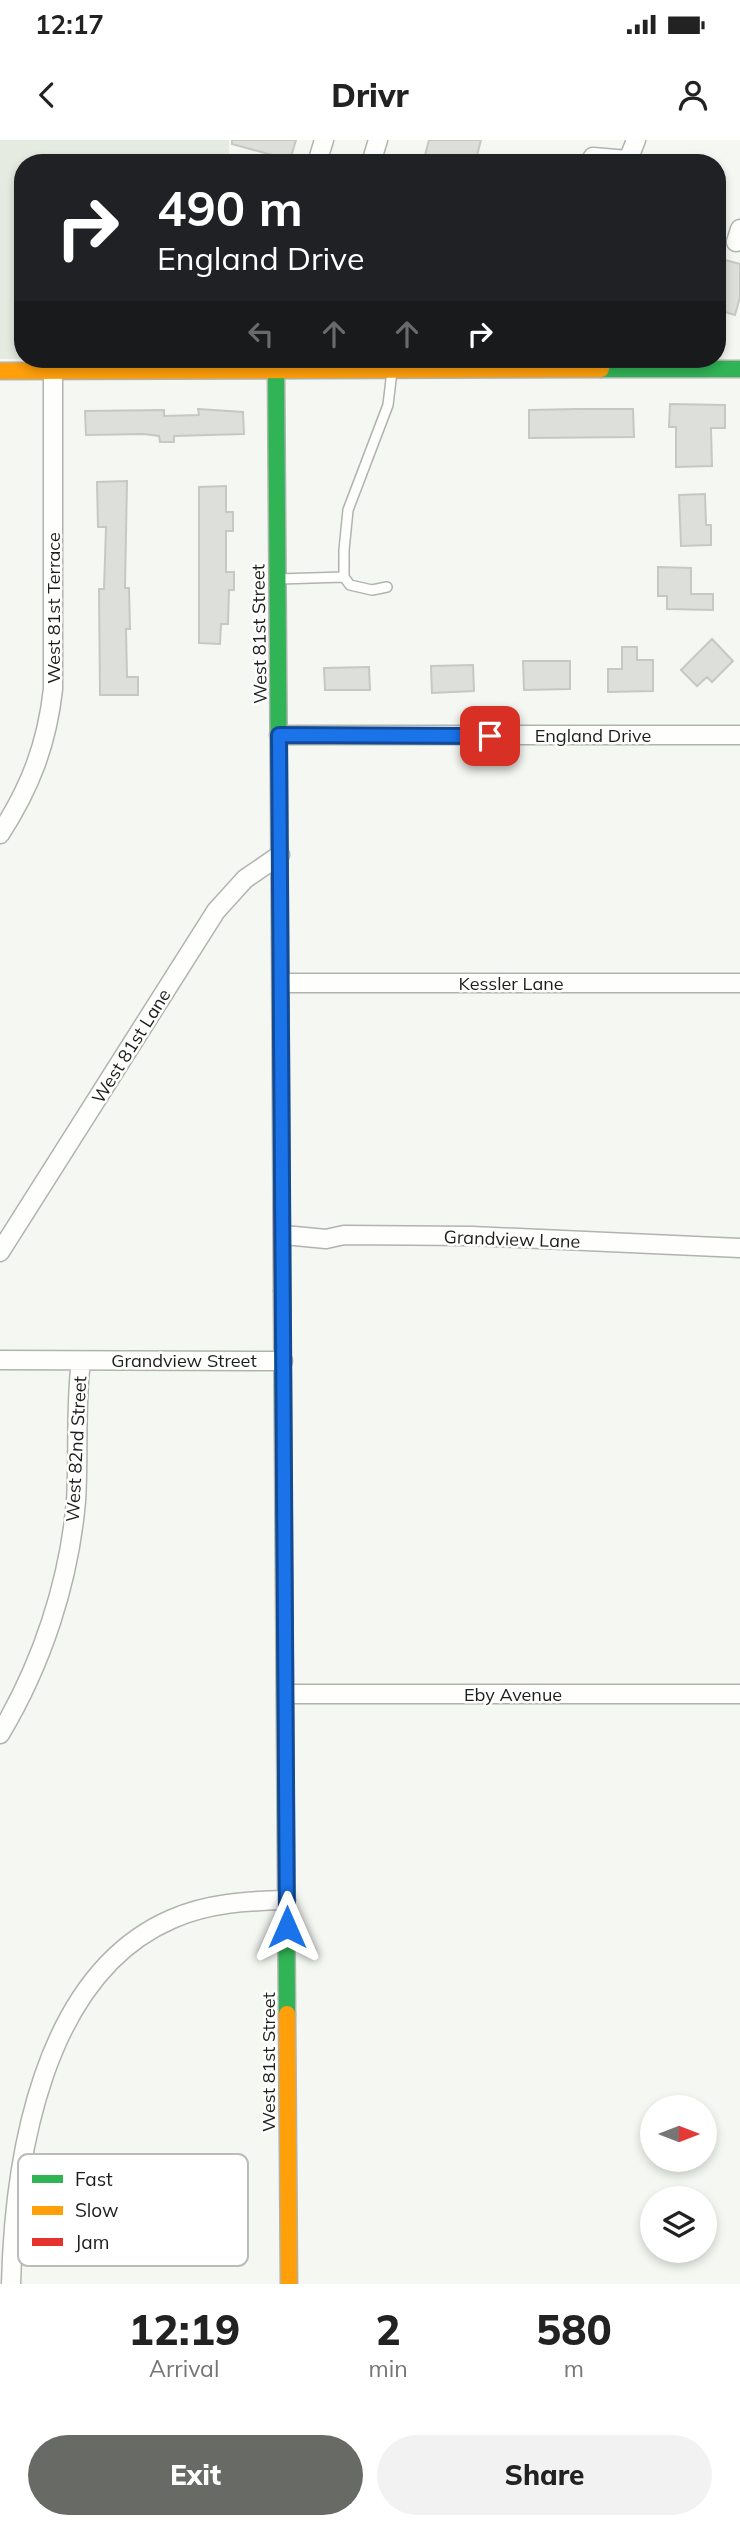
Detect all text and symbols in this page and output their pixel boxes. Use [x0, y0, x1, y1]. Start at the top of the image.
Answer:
text: 12:17 [35, 8, 104, 41]
text: Drivr [331, 75, 409, 115]
icon: back [28, 76, 66, 114]
icon: person [674, 76, 712, 114]
text: 490 m [157, 177, 303, 238]
icon: right [42, 182, 133, 273]
text: England Drive [157, 238, 364, 278]
icon: left [242, 315, 280, 353]
icon: ahead [315, 315, 353, 353]
icon: ahead [388, 315, 426, 353]
icon: right [461, 315, 499, 353]
street label: West 81st Terrace [42, 532, 65, 684]
street label: West 81st Street [246, 564, 272, 704]
pin [460, 706, 520, 766]
icon: arrive [471, 717, 509, 755]
street label: England Drive [535, 724, 651, 747]
street label: Kessler Lane [458, 972, 564, 995]
street label: West 81st Lane [87, 984, 175, 1108]
street label: Grandview Lane [443, 1225, 581, 1253]
street label: Grandview Street [111, 1349, 257, 1372]
street label: West 82nd Street [61, 1375, 91, 1523]
street label: Eby Avenue [464, 1683, 562, 1706]
position arrow [250, 1890, 324, 1964]
street label: West 81st Street [257, 1992, 280, 2132]
north arrow [640, 2095, 718, 2172]
map controls [640, 2095, 717, 2263]
legend [18, 2154, 248, 2266]
text: Fast [75, 2167, 113, 2191]
button: layers [640, 2186, 717, 2263]
text: Slow [75, 2198, 119, 2222]
text: Jam [75, 2230, 109, 2254]
text: 12:19 [128, 2303, 240, 2356]
text: 2 [375, 2303, 401, 2356]
text: 580 [536, 2303, 612, 2356]
text: Arrival [149, 2354, 219, 2383]
text: min [368, 2354, 408, 2383]
text: m [564, 2354, 584, 2383]
button: Exit [28, 2435, 363, 2515]
button: Share [377, 2435, 712, 2515]

